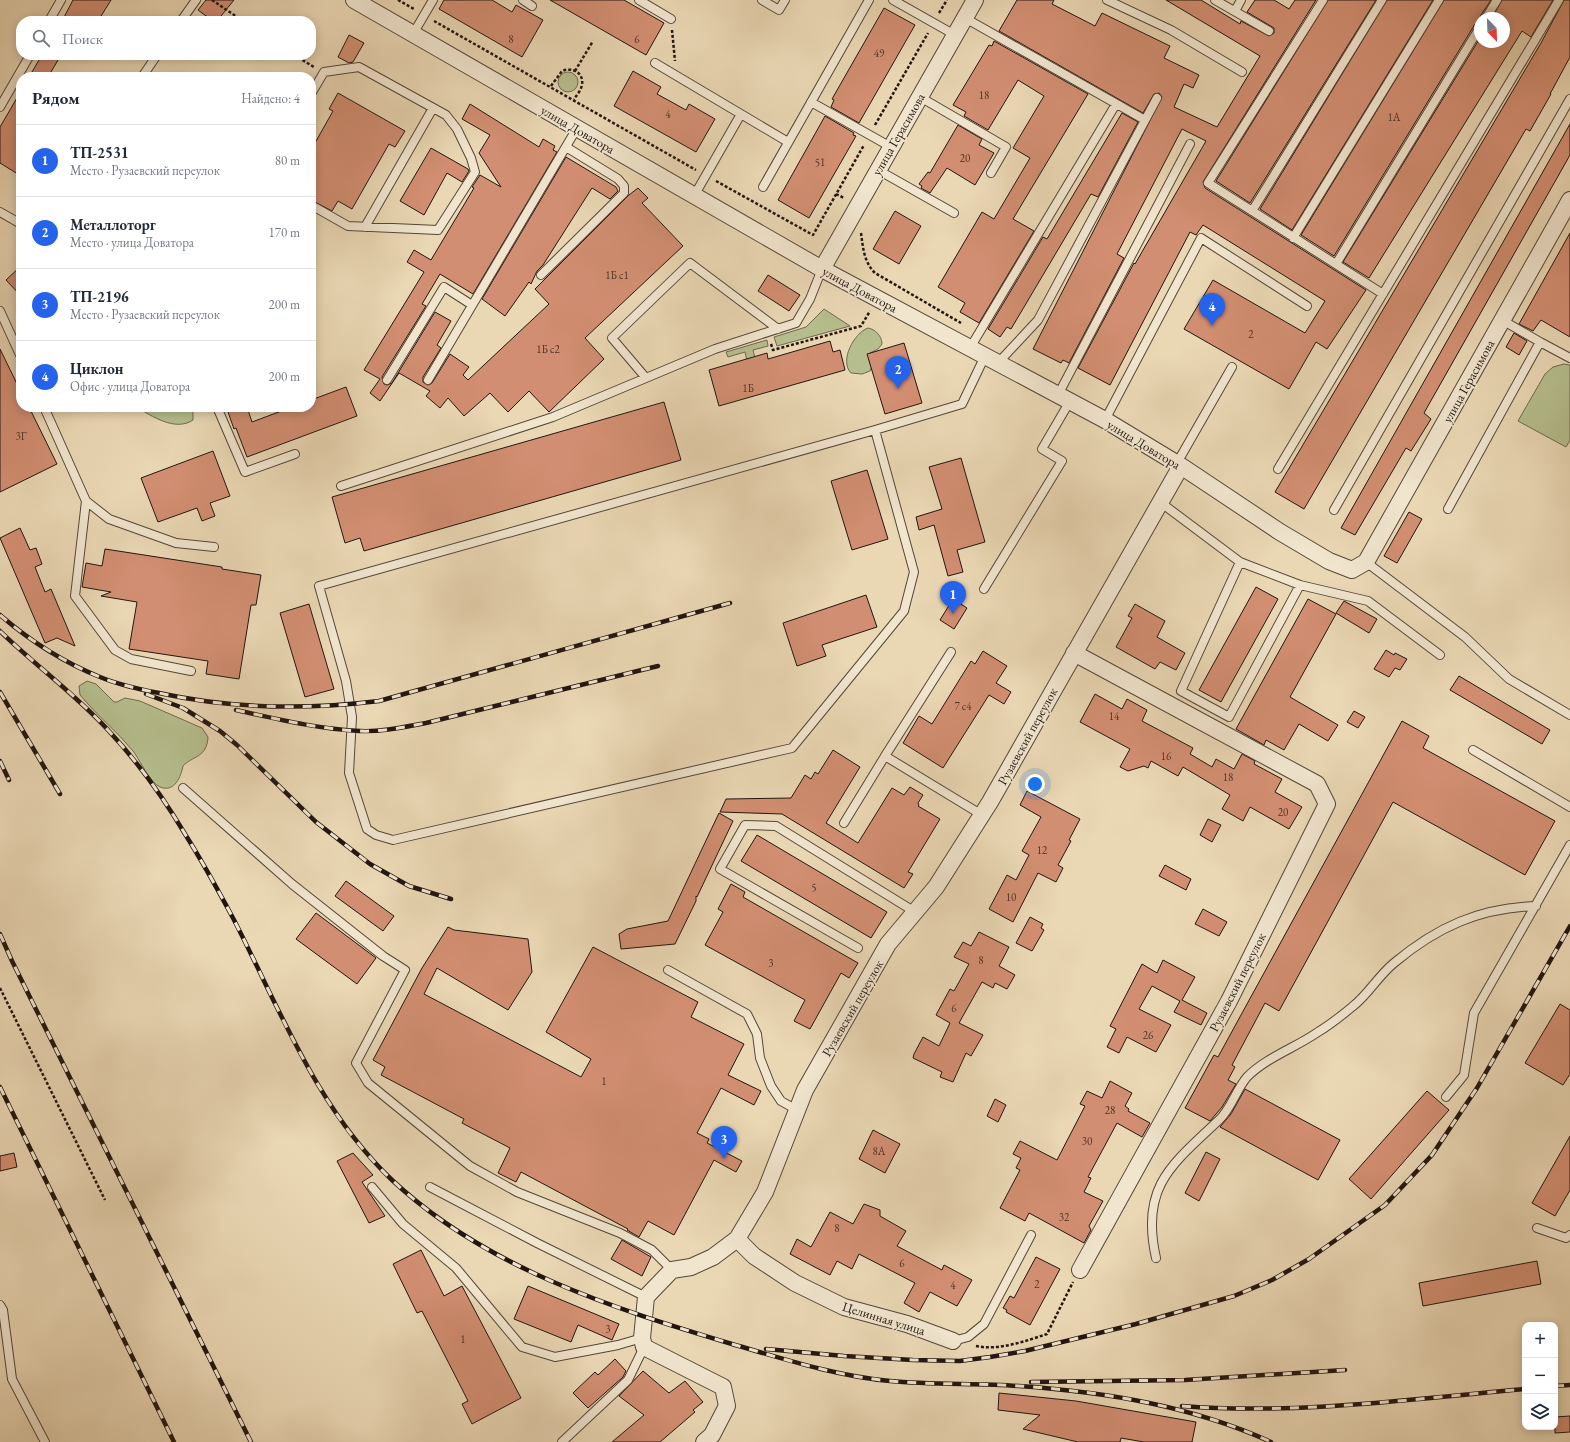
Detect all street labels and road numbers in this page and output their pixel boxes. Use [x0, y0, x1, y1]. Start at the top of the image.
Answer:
street label: улица Герасимова [868, 89, 929, 179]
street label: улица Доватора [538, 101, 619, 158]
street label: улица Доватора [819, 263, 901, 317]
street label: улица Герасимова [1439, 336, 1499, 426]
street label: улица Доватора [1104, 416, 1184, 473]
street label: Рузаевский переулок [994, 684, 1062, 788]
street label: Рузаевский переулок [1205, 929, 1270, 1035]
street label: Рузаевский переулок [818, 956, 887, 1060]
street label: Целинная улица [840, 1298, 928, 1339]

